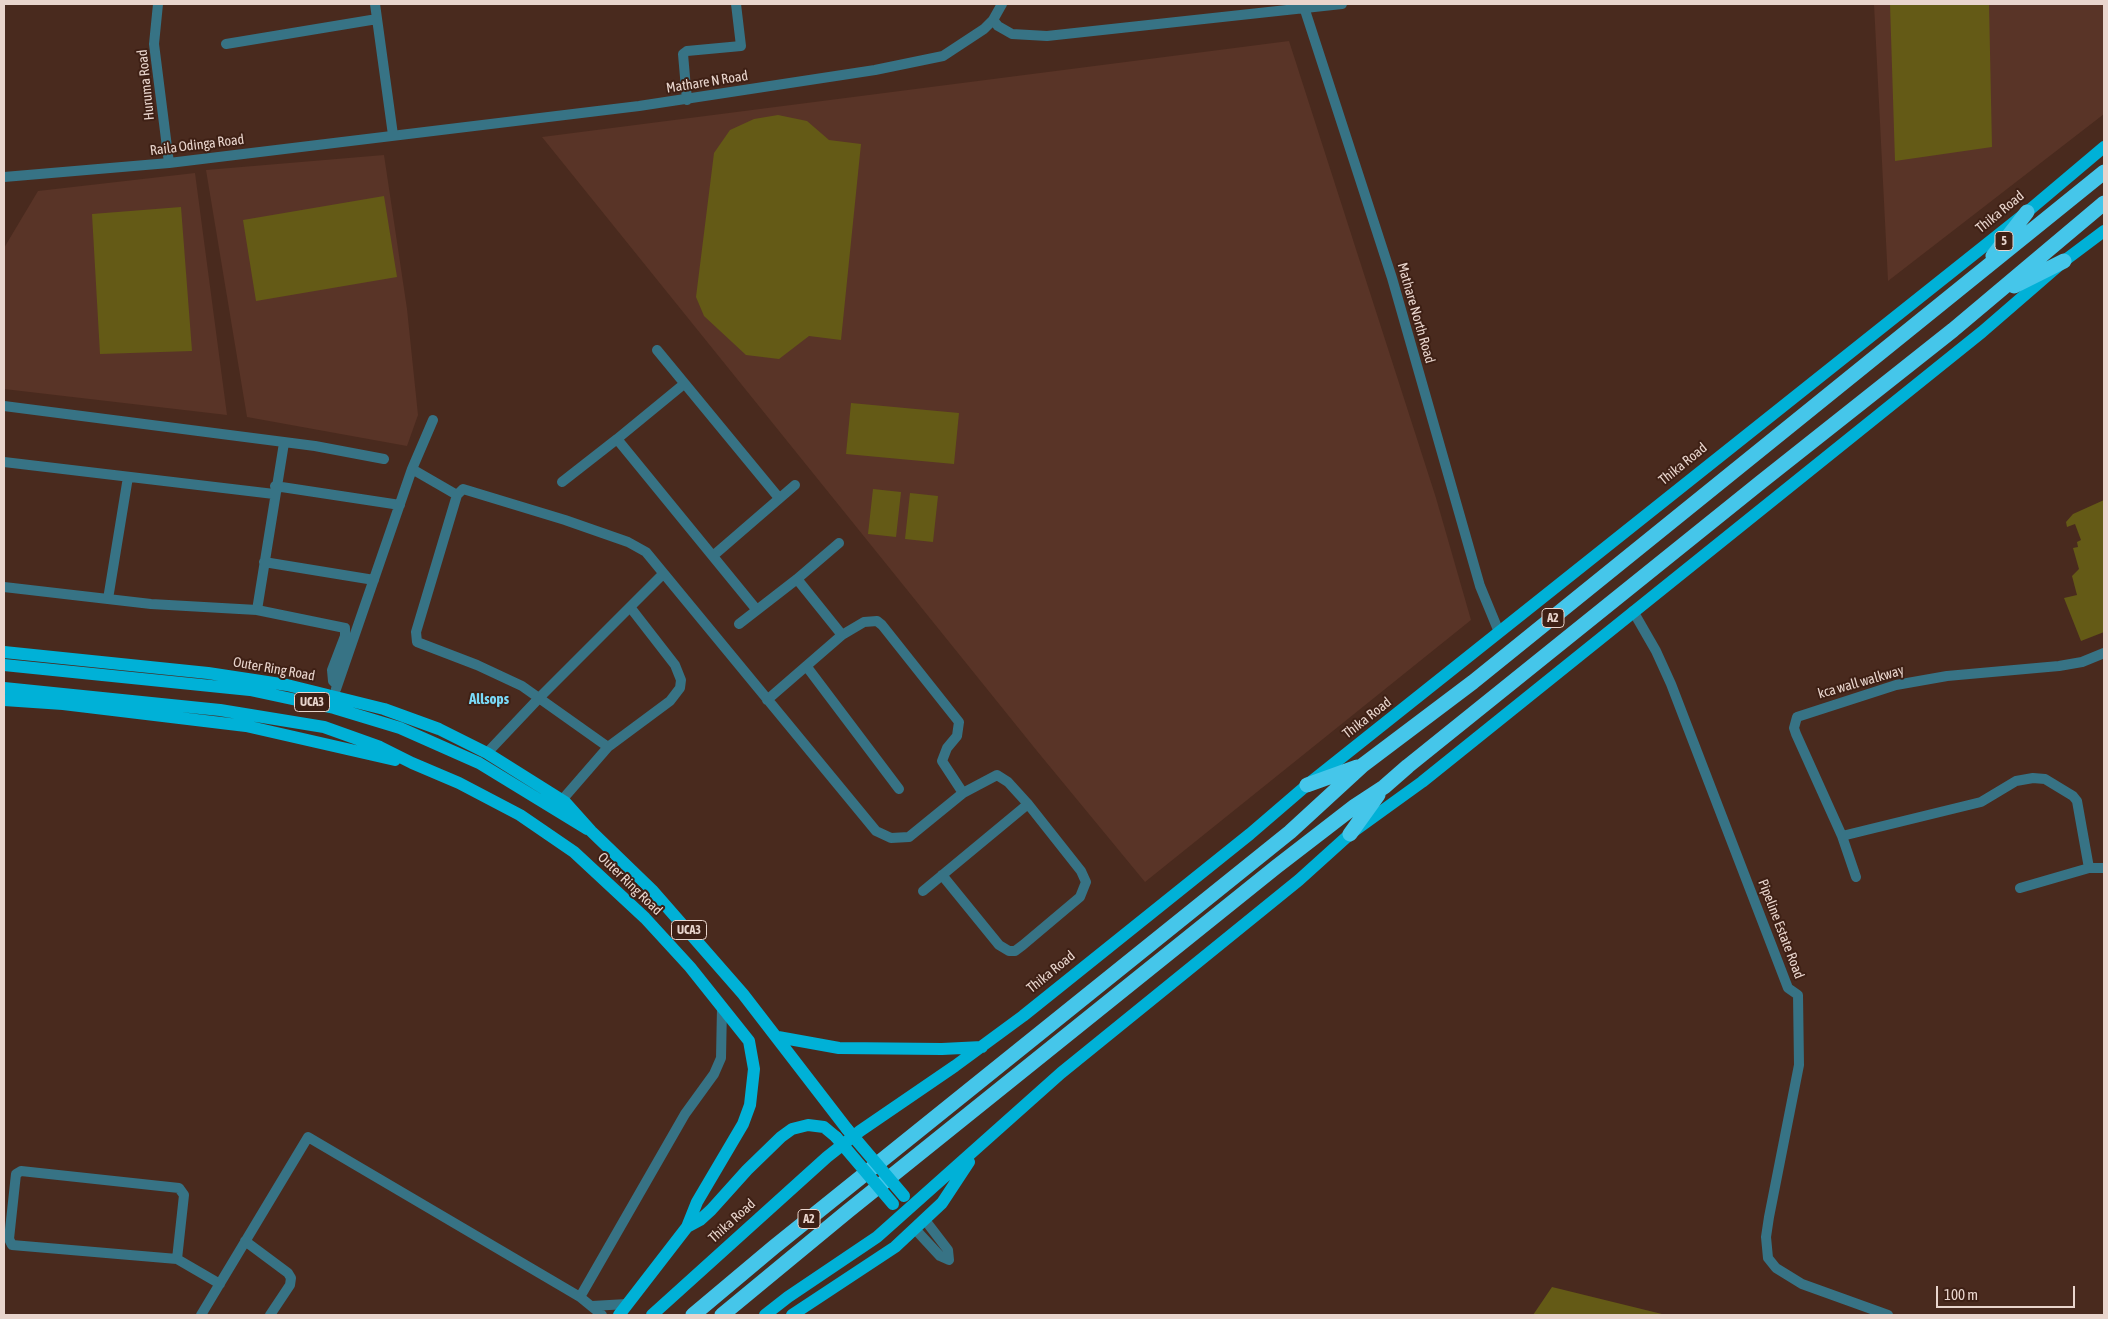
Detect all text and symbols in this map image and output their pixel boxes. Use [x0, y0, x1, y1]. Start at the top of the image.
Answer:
street label: Huruma Road [134, 49, 158, 121]
street label: Mathare N Road [665, 67, 749, 97]
street label: Raila Odinga Road [149, 131, 245, 159]
street label: Thika Road [1972, 187, 2028, 237]
road number: 5 [1995, 232, 2013, 250]
street label: Mathare North Road [1394, 261, 1438, 365]
street label: Thika Road [1655, 439, 1711, 489]
road number: A2 [1542, 608, 1564, 628]
street label: Outer Ring Road [232, 654, 316, 684]
street label: kca wall walkway [1816, 662, 1906, 702]
district label: Allsops [469, 690, 509, 708]
road number: UCA3 [294, 692, 330, 712]
street label: Thika Road [1339, 694, 1395, 742]
street label: Outer Ring Road [594, 849, 666, 919]
street label: Pipeline Estate Road [1754, 877, 1808, 981]
road number: UCA3 [672, 920, 706, 940]
street label: Thika Road [1023, 947, 1079, 997]
street label: Thika Road [705, 1196, 759, 1246]
road number: A2 [798, 1210, 820, 1228]
scale bar [1938, 1276, 2077, 1308]
text: 100 m [1944, 1286, 1978, 1303]

